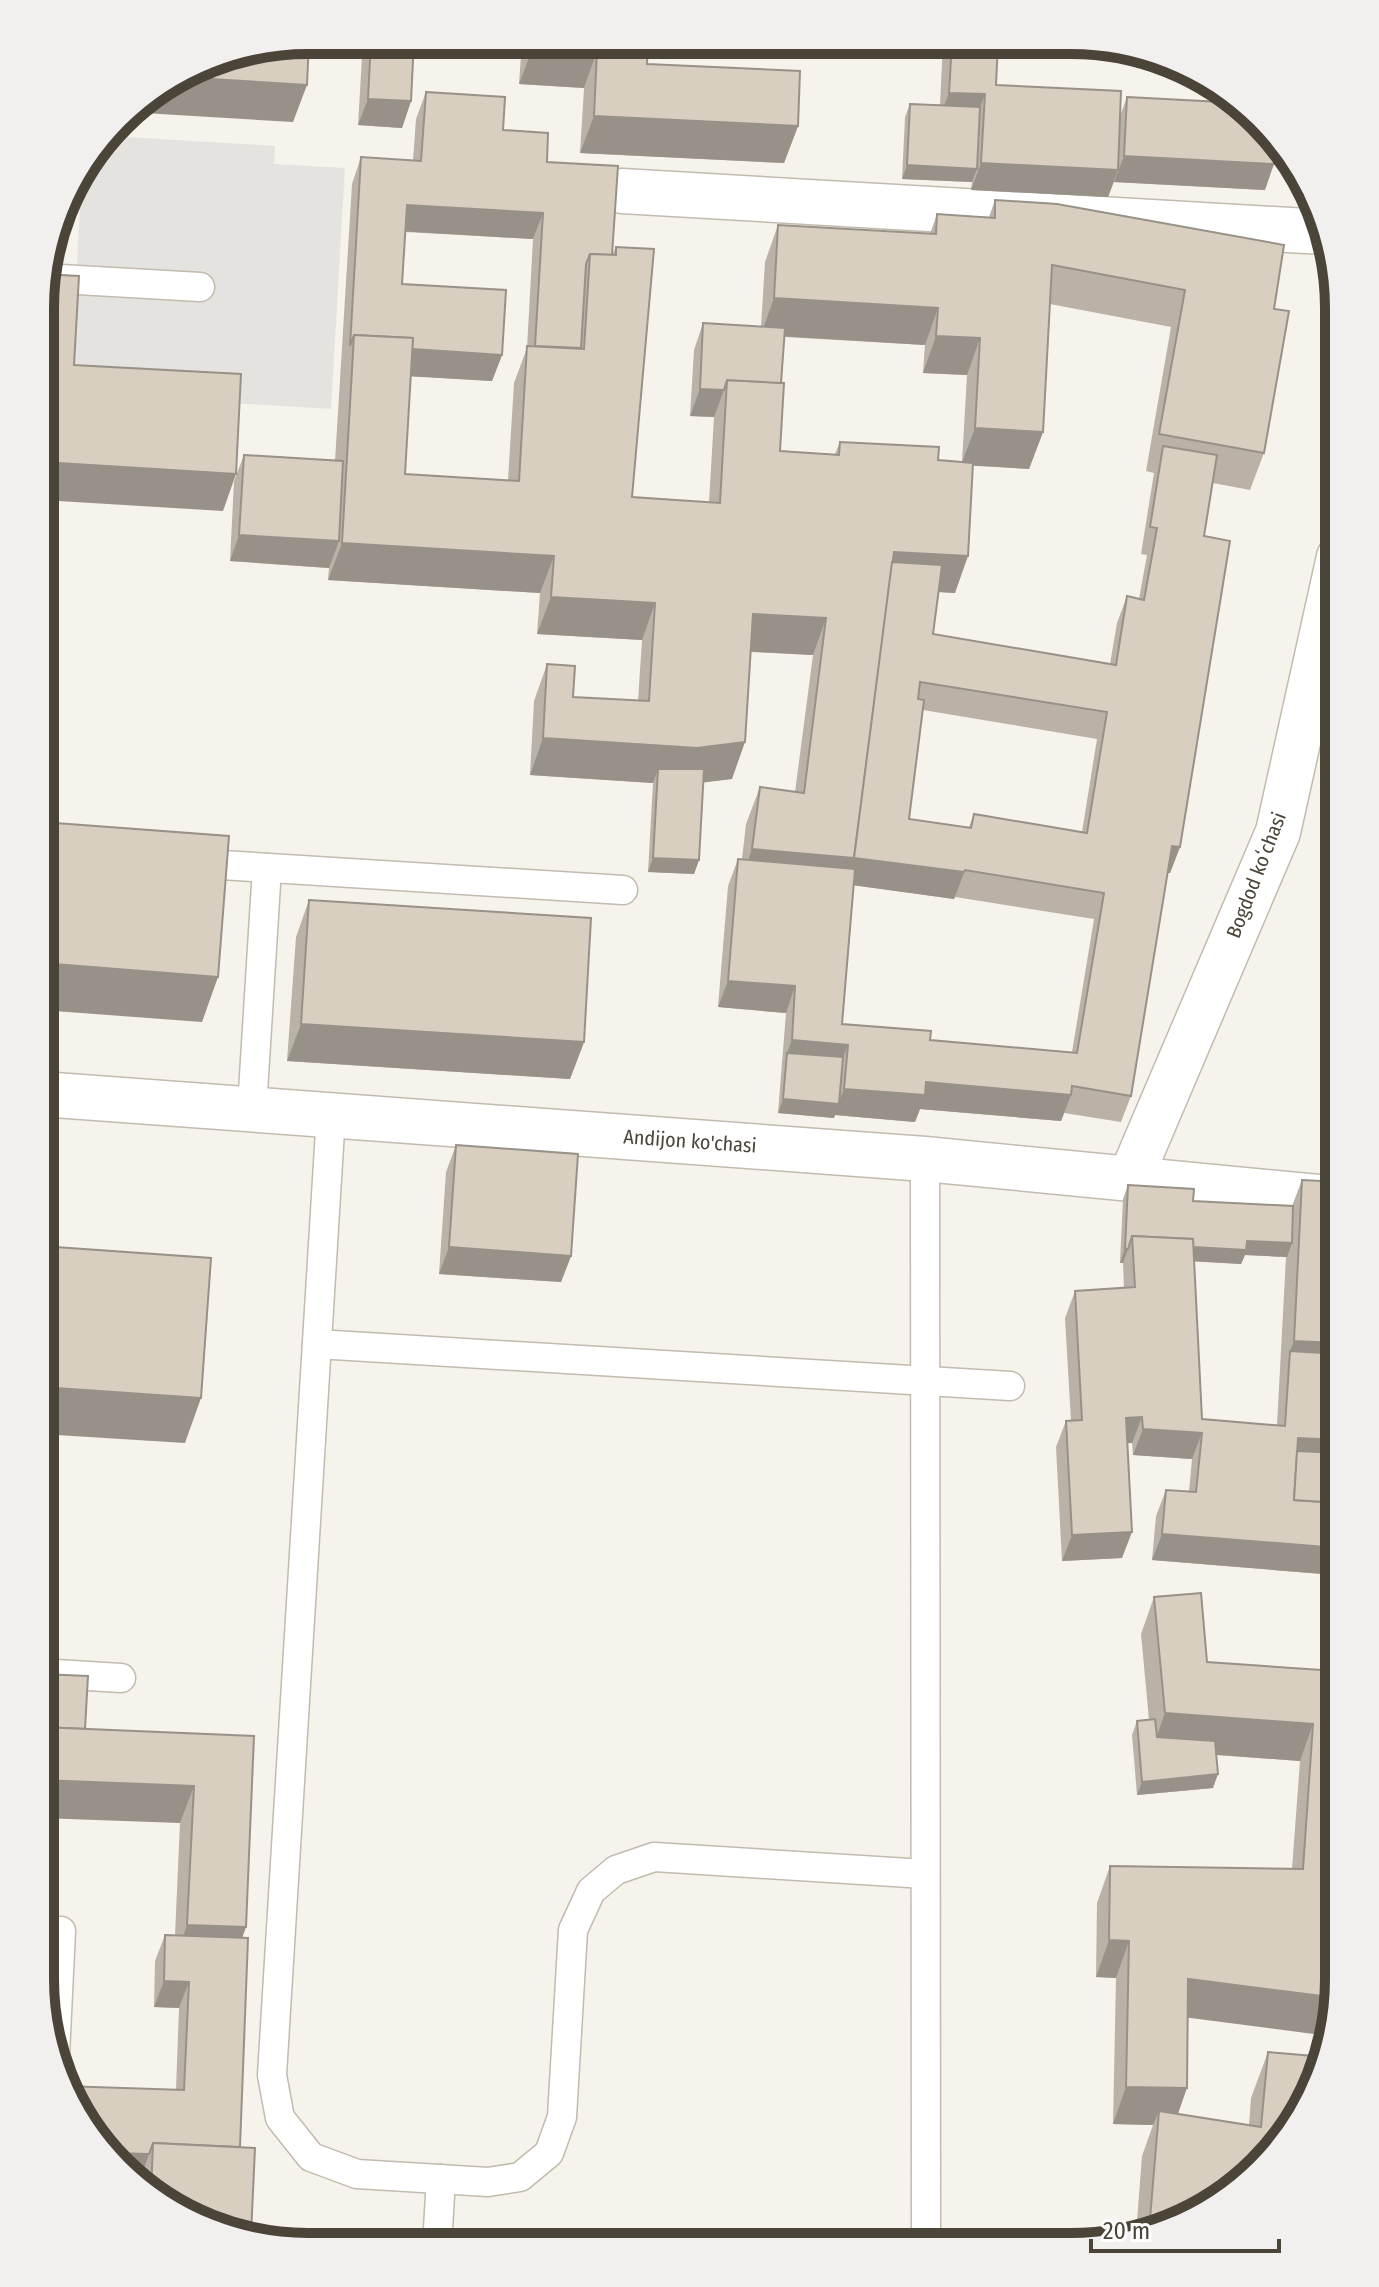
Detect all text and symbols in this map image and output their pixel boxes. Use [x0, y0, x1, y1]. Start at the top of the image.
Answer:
street label: Bogdod koʻchasi [1221, 809, 1291, 941]
street label: Andijon ko'chasi [623, 1124, 757, 1158]
scale bar [1091, 2203, 1279, 2253]
text: 20 m [1103, 2217, 1150, 2245]

